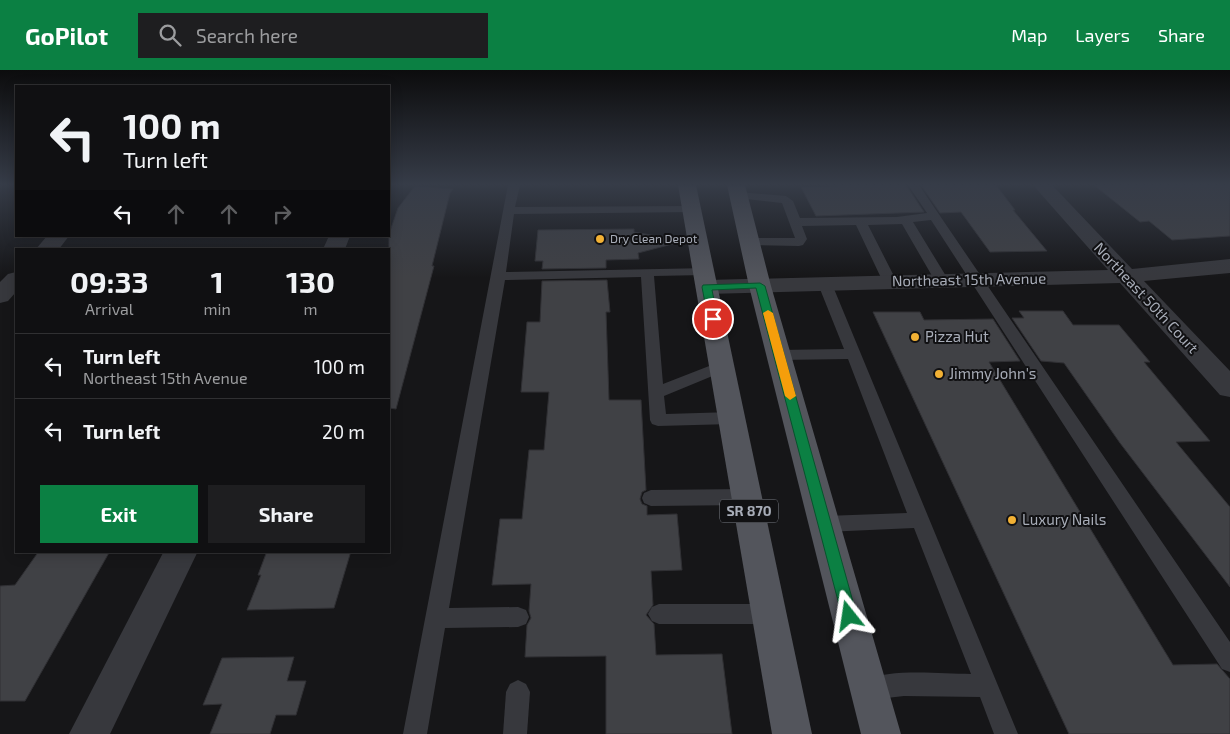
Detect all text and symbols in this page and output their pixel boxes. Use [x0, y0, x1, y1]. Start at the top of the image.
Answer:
search box [138, 13, 488, 58]
text: GoPilot [25, 21, 108, 50]
icon: search [156, 21, 184, 49]
text: Search here [196, 24, 298, 47]
text: Map [1011, 24, 1047, 46]
text: Layers [1075, 24, 1130, 46]
text: Share [1158, 24, 1205, 46]
text: 100 m [123, 104, 221, 146]
icon: left [40, 105, 105, 170]
text: Turn left [123, 146, 208, 172]
icon: left [109, 200, 137, 228]
icon: ahead [162, 200, 190, 228]
icon: ahead [215, 200, 243, 228]
icon: right [268, 200, 296, 228]
place label: Dry Clean Depot [610, 231, 698, 245]
marker: Dry Clean Depot [594, 233, 606, 245]
street label: Northeast 50th Court [1091, 238, 1203, 357]
text: 09:33 [70, 263, 148, 299]
text: 1 [211, 263, 224, 299]
text: 130 [286, 263, 335, 299]
street label: Northeast 15th Avenue [892, 269, 1046, 289]
pin [692, 298, 734, 340]
text: Arrival [85, 299, 134, 318]
text: min [204, 299, 231, 318]
text: m [303, 299, 317, 318]
icon: arrive [699, 305, 727, 333]
place label: Pizza Hut [925, 327, 989, 345]
marker: Pizza Hut [909, 331, 921, 343]
text: Turn left [83, 345, 160, 368]
icon: left [40, 352, 68, 380]
text: 100 m [314, 355, 365, 378]
place label: Jimmy John's [949, 364, 1036, 382]
text: Northeast 15th Avenue [83, 368, 247, 387]
marker: Jimmy John's [933, 368, 945, 380]
icon: left [40, 417, 68, 445]
text: Turn left [83, 420, 160, 443]
text: 20 m [322, 420, 365, 443]
button: Exit [40, 485, 198, 543]
button: Share [208, 485, 365, 543]
road number: SR 870 [720, 500, 778, 522]
place label: Luxury Nails [1022, 510, 1106, 528]
marker: Luxury Nails [1006, 514, 1018, 526]
position arrow [822, 589, 874, 641]

